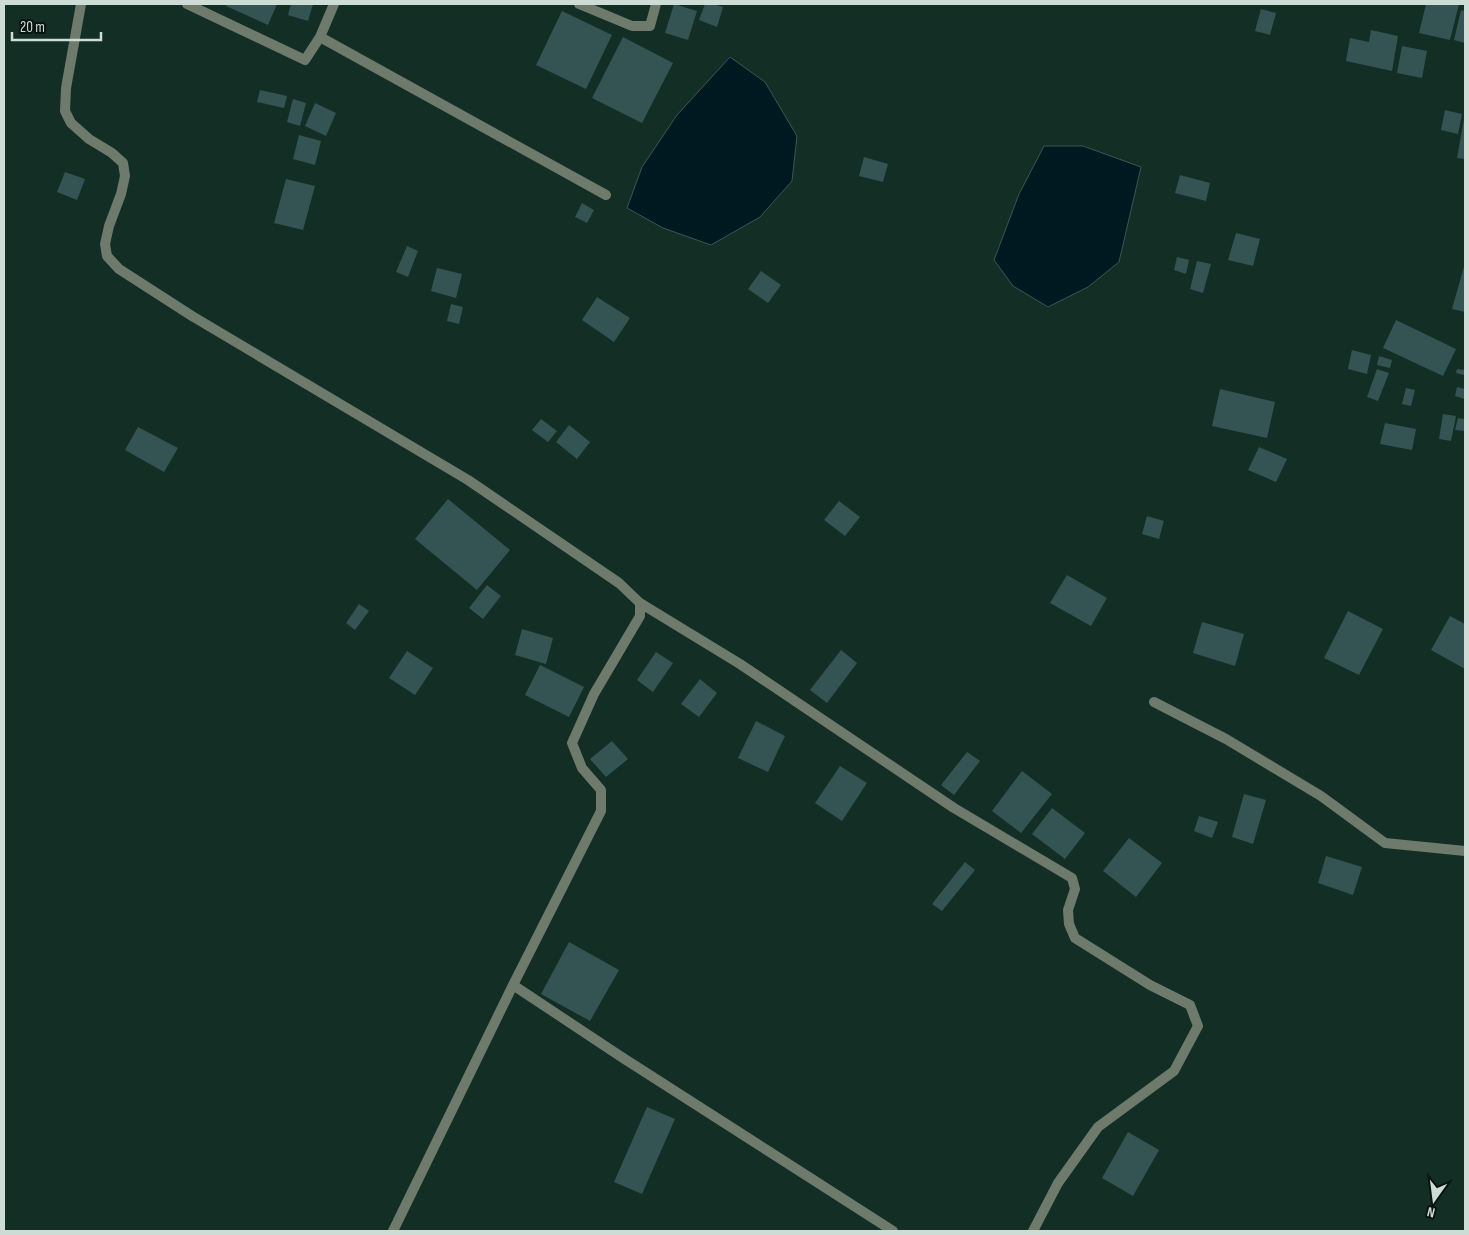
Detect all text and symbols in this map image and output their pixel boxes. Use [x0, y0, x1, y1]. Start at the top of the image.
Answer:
scale bar [12, 10, 101, 42]
text: 20 m [20, 18, 45, 37]
north arrow [1409, 1175, 1459, 1225]
text: N [1425, 1203, 1437, 1221]

